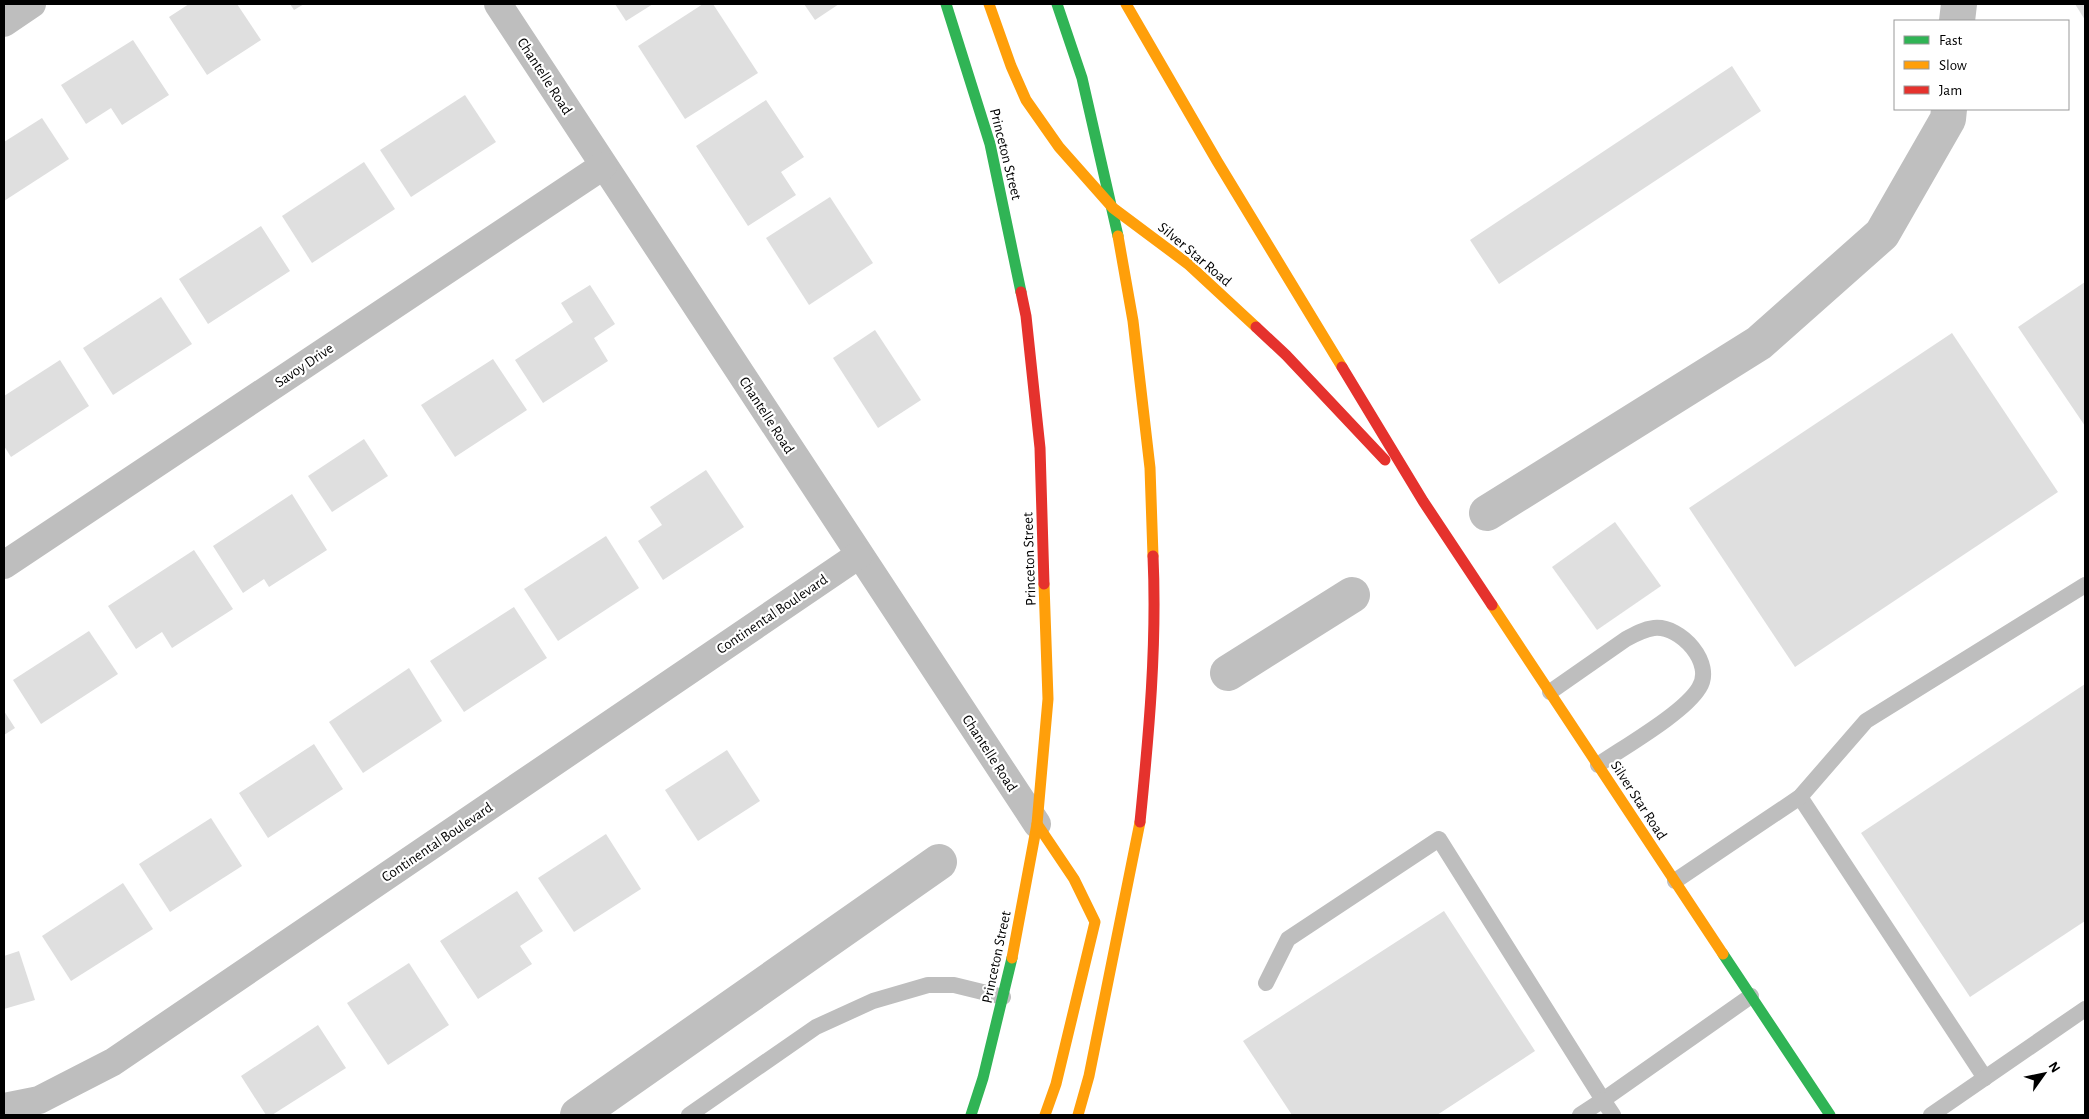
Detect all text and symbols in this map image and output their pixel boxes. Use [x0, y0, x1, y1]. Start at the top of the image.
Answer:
legend [1894, 20, 2069, 110]
text: Fast [1939, 33, 1963, 48]
street label: Chantelle Road [514, 35, 575, 118]
text: Slow [1939, 58, 1967, 73]
text: Jam [1939, 83, 1962, 98]
street label: Princeton Street [987, 107, 1024, 202]
street label: Silver Star Road [1155, 220, 1234, 289]
street label: Savoy Drive [272, 340, 336, 390]
street label: Chantelle Road [736, 374, 797, 457]
street label: Princeton Street [1020, 512, 1039, 606]
street label: Continental Boulevard [714, 572, 831, 657]
street label: Chantelle Road [959, 712, 1020, 795]
street label: Silver Star Road [1608, 758, 1670, 843]
street label: Continental Boulevard [379, 800, 496, 885]
street label: Princeton Street [979, 909, 1014, 1005]
north arrow [2019, 1049, 2069, 1099]
text: N [2046, 1060, 2063, 1075]

